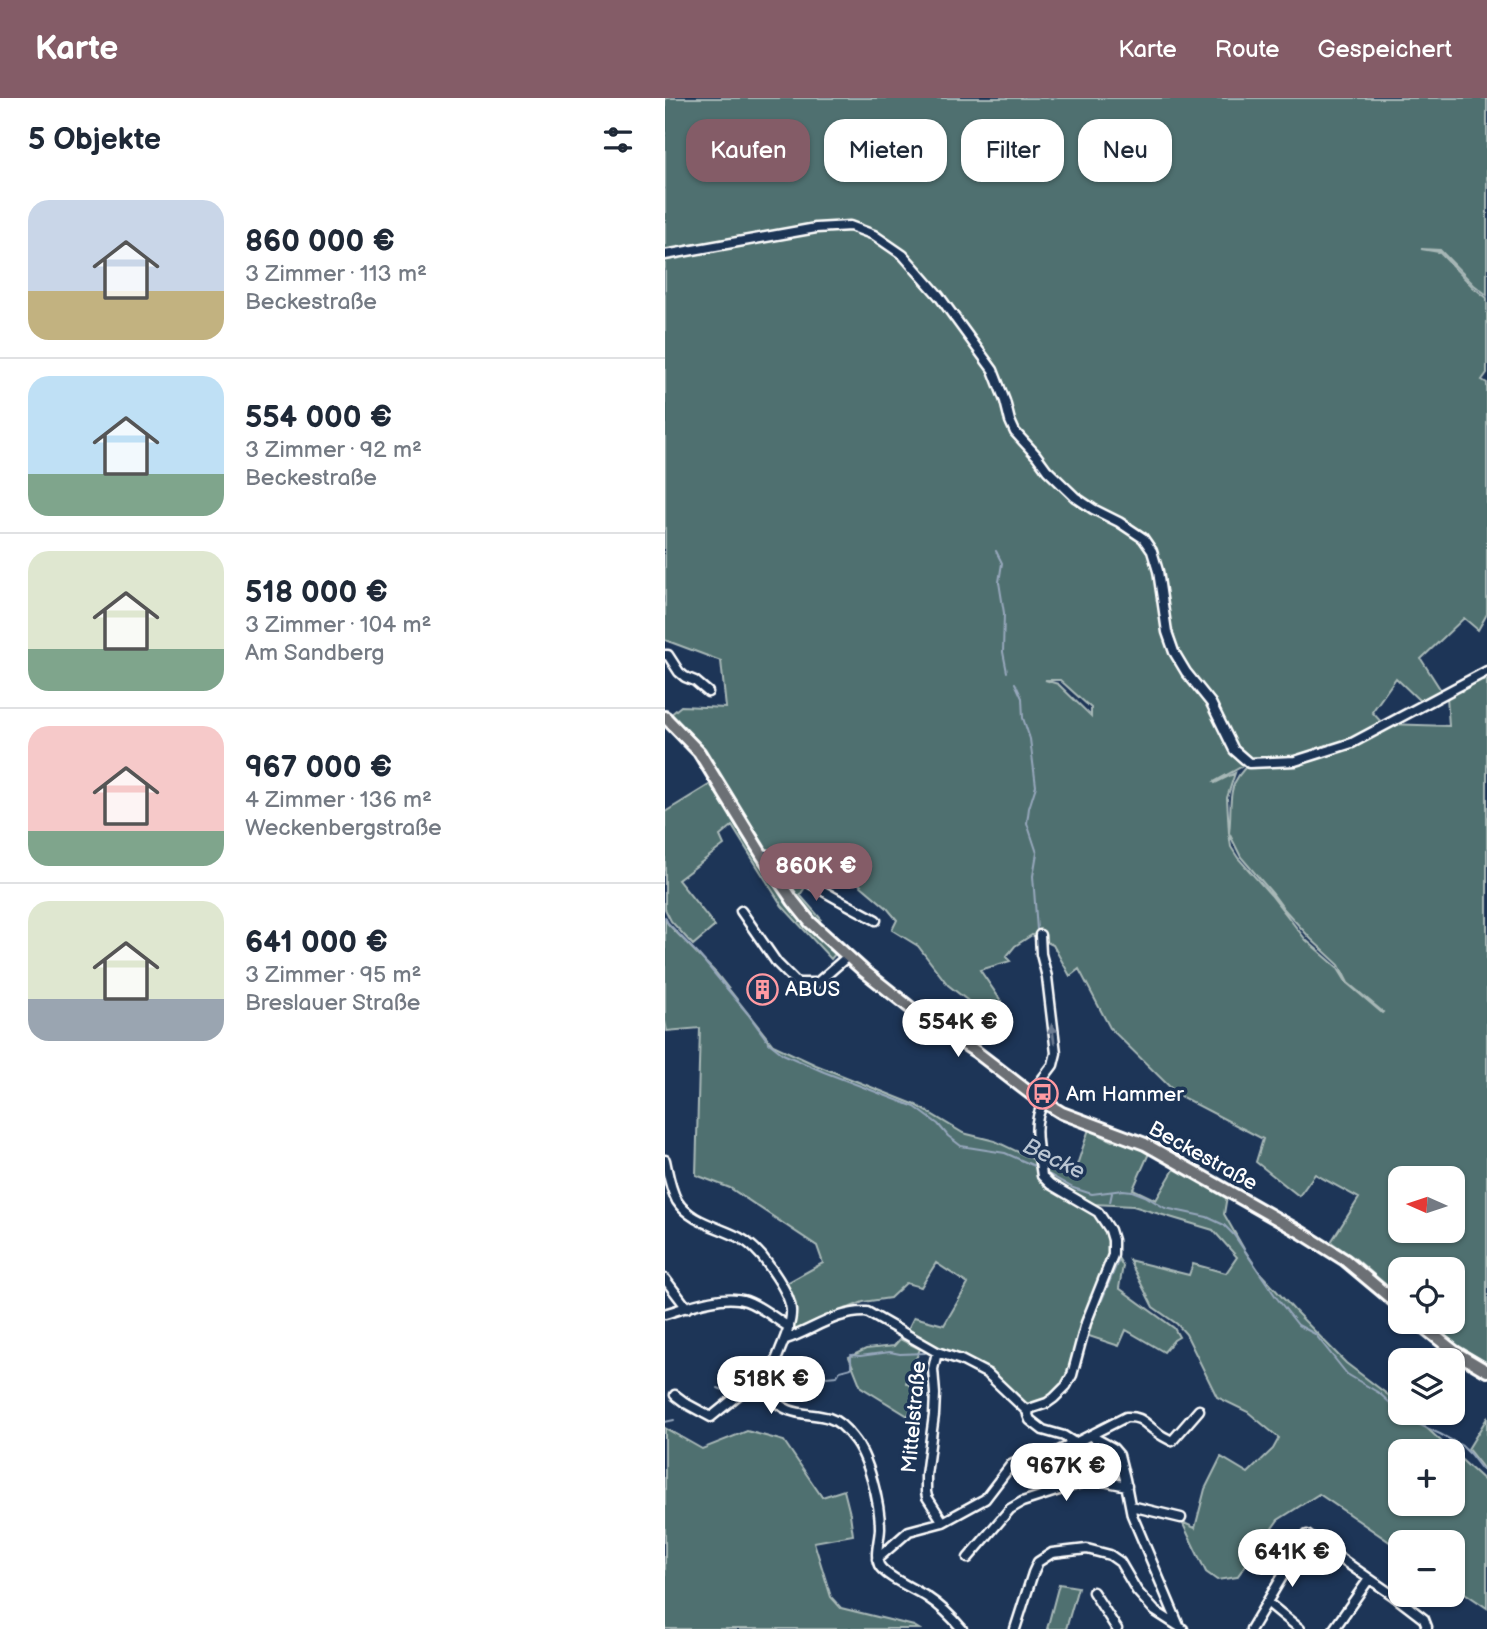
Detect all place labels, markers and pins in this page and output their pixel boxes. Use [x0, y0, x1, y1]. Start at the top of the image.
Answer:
pin: 860K € [759, 844, 873, 903]
building icon: ABUS [745, 972, 779, 1006]
place label: ABUS [785, 977, 840, 1002]
pin: 554K € [901, 1000, 1015, 1059]
bus stop icon: Am Hammer [1026, 1077, 1060, 1111]
place label: Am Hammer [1066, 1082, 1184, 1107]
pin: 518K € [714, 1356, 828, 1416]
pin: 967K € [1009, 1444, 1123, 1503]
pin: 641K € [1235, 1530, 1349, 1589]

